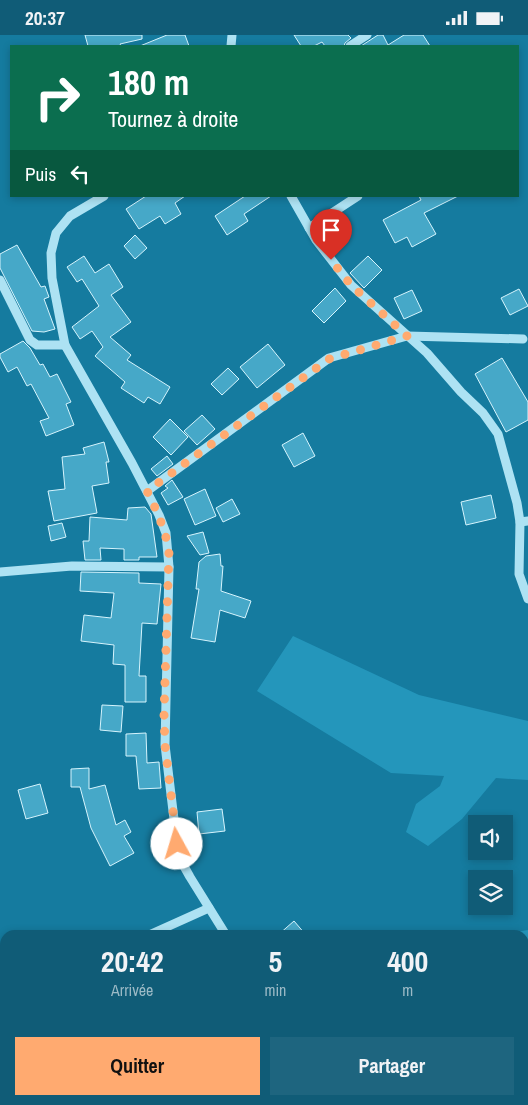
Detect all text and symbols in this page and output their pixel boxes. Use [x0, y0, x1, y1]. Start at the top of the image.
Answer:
text: 20:37 [25, 5, 65, 31]
text: 180 m [108, 59, 189, 106]
icon: right [25, 65, 90, 130]
text: Tournez à droite [108, 104, 238, 134]
icon: left [66, 160, 94, 188]
text: Puis [25, 161, 56, 187]
pin [310, 209, 352, 260]
icon: arrive [317, 216, 345, 244]
map controls [468, 815, 513, 915]
button: sound [468, 815, 513, 860]
position arrow [150, 817, 202, 869]
button: layers [468, 870, 513, 915]
text: 20:42 [101, 941, 164, 981]
text: 5 [269, 941, 282, 981]
text: 400 [387, 941, 428, 981]
text: Arrivée [111, 979, 153, 1001]
text: min [264, 979, 286, 1001]
text: m [402, 979, 413, 1001]
button: Quitter [15, 1037, 260, 1095]
button: Partager [270, 1037, 514, 1095]

